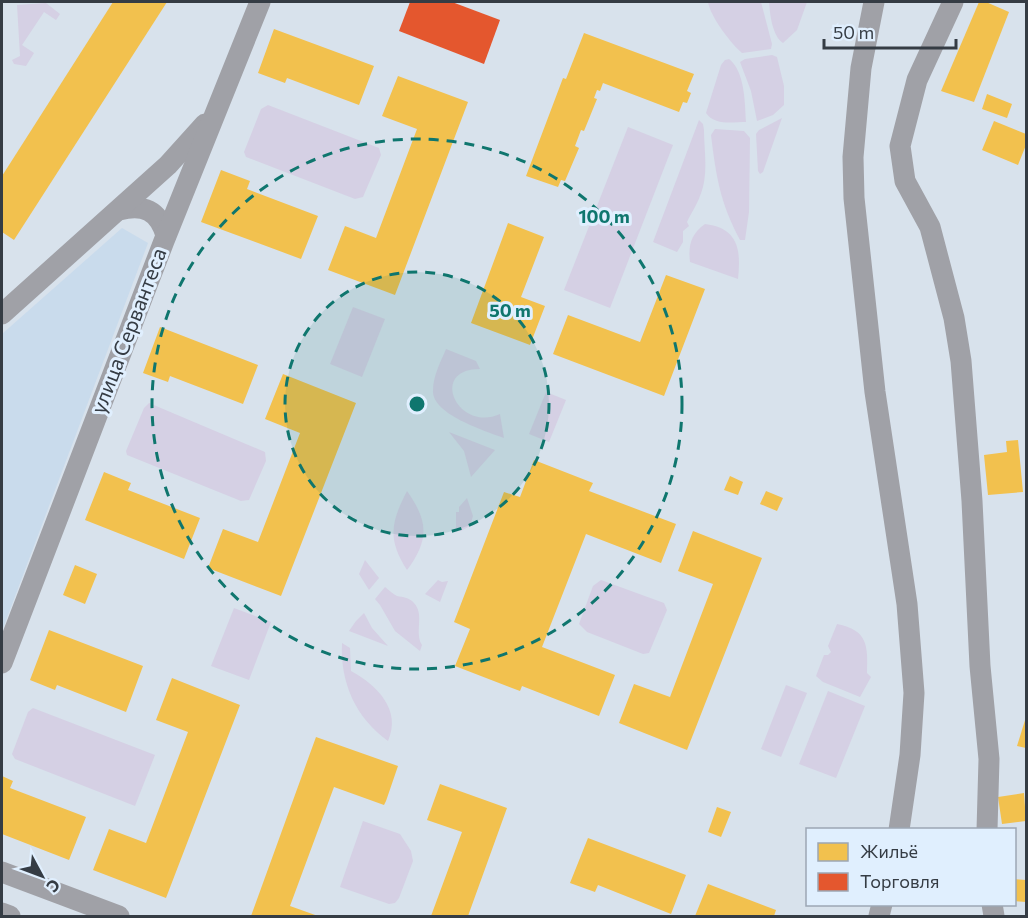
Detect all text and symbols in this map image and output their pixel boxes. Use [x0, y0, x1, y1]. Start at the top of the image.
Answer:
scale bar [824, 12, 956, 50]
text: 50 m [833, 21, 874, 43]
text: 100 m [578, 205, 630, 227]
street label: улица Сервантеса [85, 244, 171, 417]
text: 50 m [489, 299, 531, 321]
centre of rings [407, 394, 427, 414]
legend [806, 828, 1016, 906]
text: Жильё [860, 840, 918, 862]
north arrow [12, 846, 72, 906]
text: Торговля [860, 870, 939, 892]
text: С [43, 876, 64, 897]

